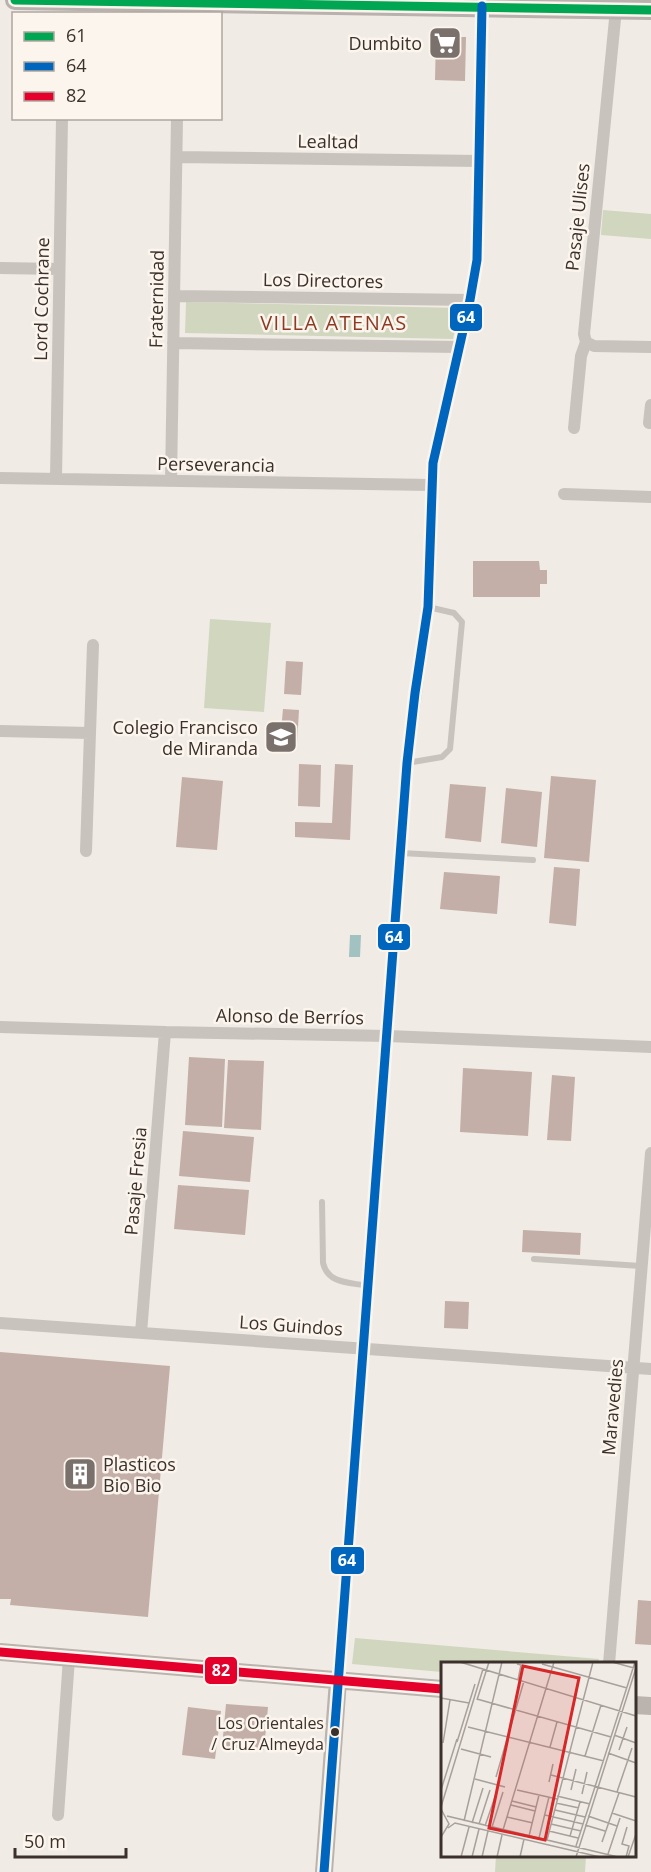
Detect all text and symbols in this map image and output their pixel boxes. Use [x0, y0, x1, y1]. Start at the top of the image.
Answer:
legend [12, 12, 222, 120]
text: 61 [66, 23, 87, 47]
supermarket icon: Dumbito [427, 25, 463, 61]
place label: Dumbito [348, 31, 422, 55]
text: 64 [66, 53, 87, 77]
text: 82 [66, 83, 87, 107]
street label: Lealtad [297, 128, 359, 154]
street label: Pasaje Ulises [559, 162, 595, 272]
street label: Lord Cochrane [28, 237, 54, 361]
street label: Fraternidad [143, 250, 169, 348]
street label: Los Directores [263, 267, 383, 293]
line badge: 64 [449, 303, 483, 332]
text: 64 [457, 306, 475, 328]
district label: VILLA ATENAS [260, 309, 408, 336]
street label: Perseverancia [157, 451, 275, 477]
place label: Colegio Francisco de Miranda [112, 715, 258, 760]
school or university icon: Colegio Francisco de Miranda [263, 719, 299, 755]
line badge: 64 [377, 923, 411, 951]
text: 64 [385, 926, 403, 948]
street label: Alonso de Berríos [216, 1003, 364, 1029]
street label: Pasaje Fresia [118, 1126, 152, 1236]
street label: Los Guindos [238, 1309, 344, 1341]
street label: Maravedies [596, 1358, 628, 1456]
place label: Plasticos Bio Bio [103, 1452, 176, 1497]
building icon: Plasticos Bio Bio [62, 1456, 98, 1492]
line badge: 64 [330, 1546, 365, 1575]
text: 64 [338, 1549, 356, 1571]
line badge: 82 [204, 1656, 238, 1685]
text: 82 [212, 1659, 230, 1681]
inset map [441, 1662, 636, 1857]
place label: Los Orientales / Cruz Almeyda [211, 1712, 324, 1755]
marker: Los Orientales / Cruz Almeyda [329, 1726, 341, 1738]
scale bar [15, 1821, 126, 1859]
text: 50 m [24, 1829, 66, 1853]

